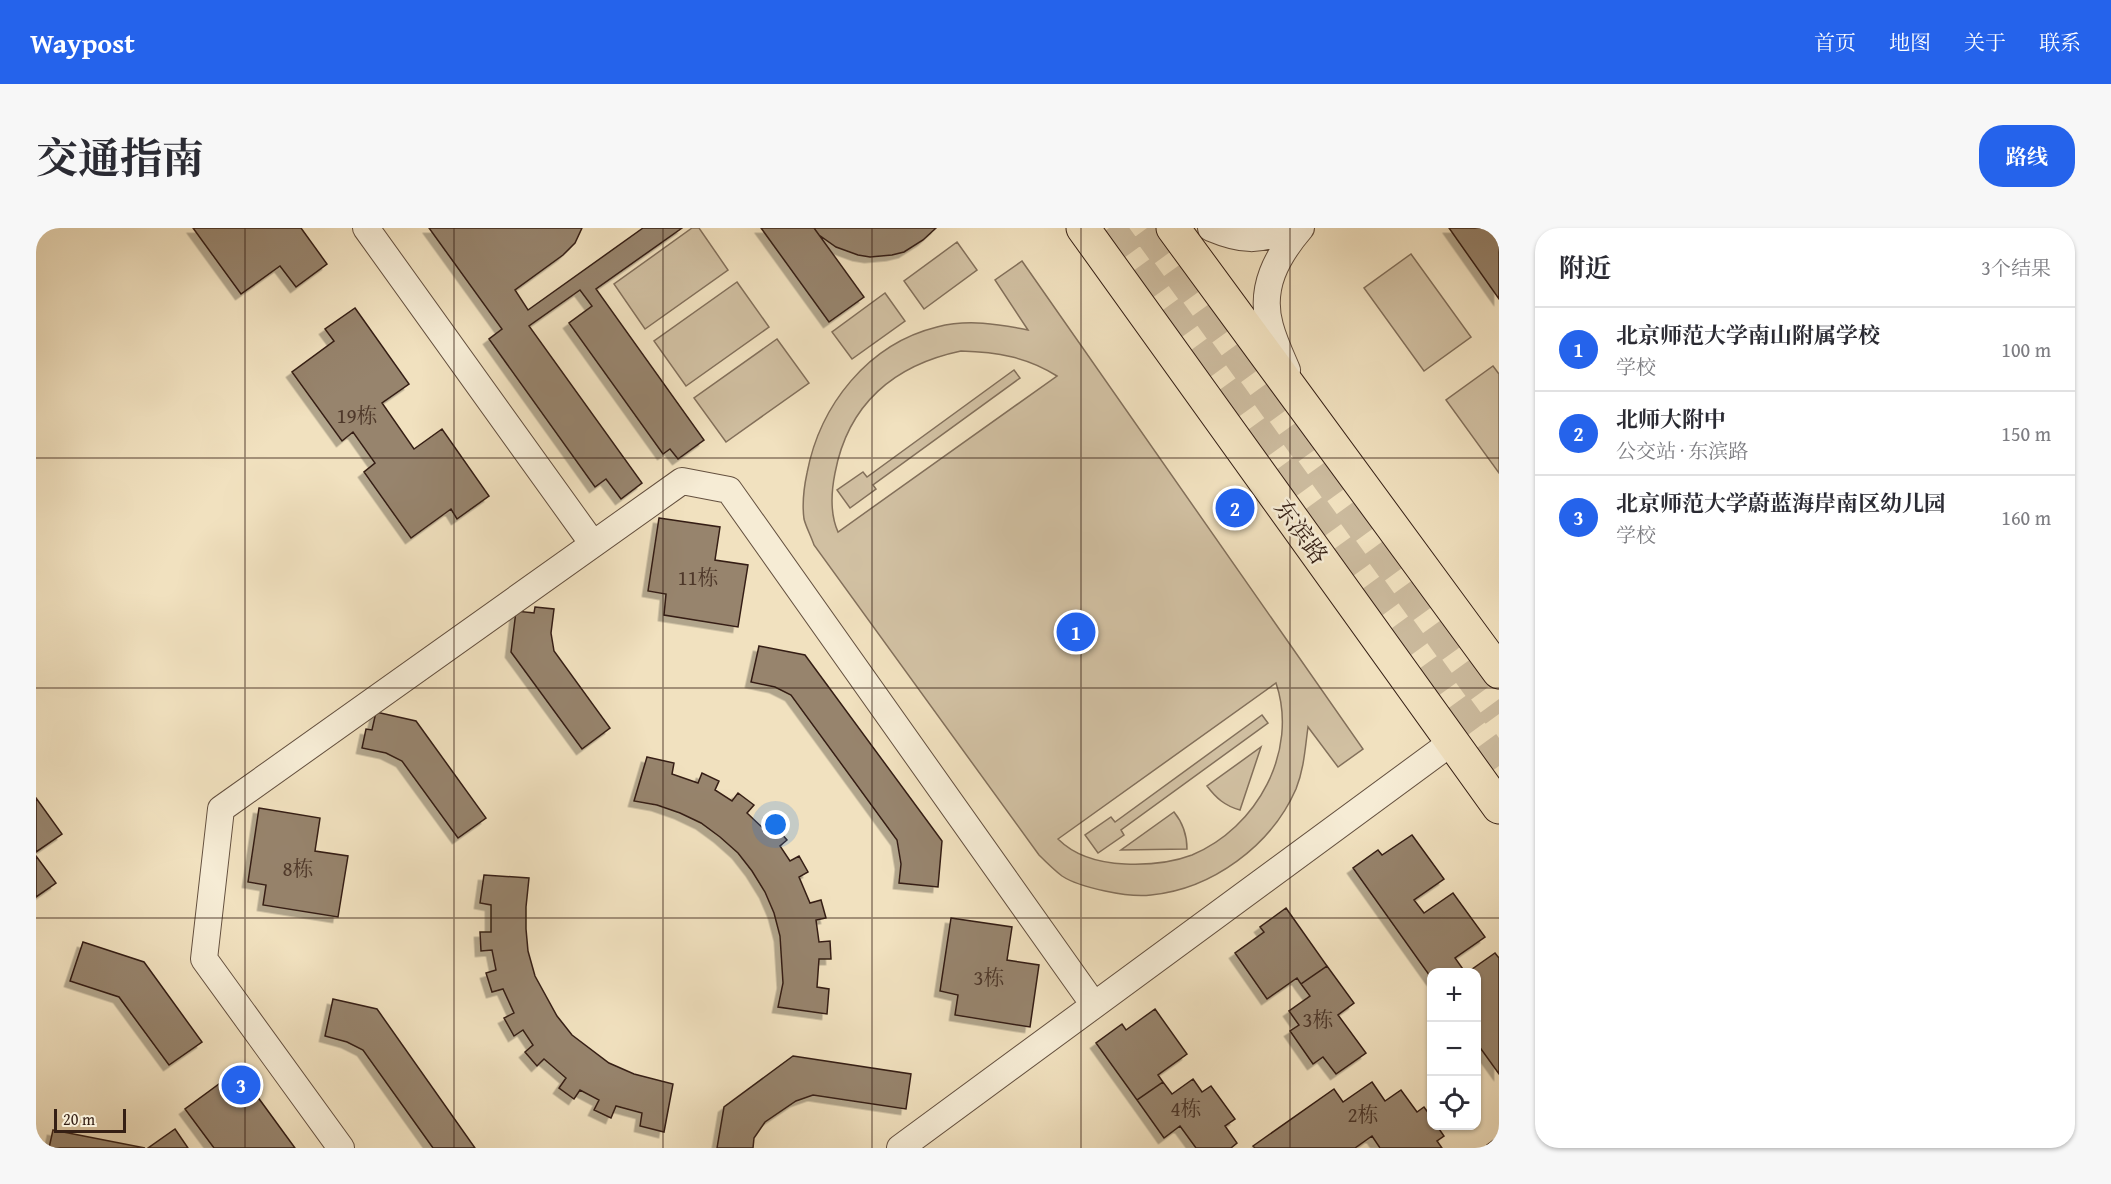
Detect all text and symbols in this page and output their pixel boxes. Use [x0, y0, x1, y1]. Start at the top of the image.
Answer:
text: Waypost [30, 22, 135, 63]
text: 首页 [1814, 27, 1856, 58]
text: 地图 [1889, 27, 1931, 58]
text: 关于 [1964, 27, 2006, 58]
text: 联系 [2039, 27, 2081, 58]
button: 路线 [1979, 125, 2075, 187]
text: 交通指南 [36, 127, 204, 188]
text: 附近 [1559, 248, 1611, 287]
text: 3个结果 [1981, 253, 2051, 282]
text: 北京师范大学南山附属学校 [1616, 319, 1880, 351]
text: 1 [1573, 335, 1584, 364]
text: 100 m [2001, 335, 2051, 364]
text: 学校 [1616, 352, 1656, 381]
house number: 19栋 [336, 400, 378, 431]
text: 北师大附中 [1616, 403, 1726, 435]
text: 2 [1573, 419, 1584, 448]
text: 150 m [2001, 419, 2051, 448]
text: 公交站 · 东滨路 [1616, 436, 1748, 465]
pin: 2 [1216, 486, 1254, 530]
text: 北京师范大学蔚蓝海岸南区幼儿园 [1616, 487, 1946, 519]
street label: 东滨路 [1266, 492, 1337, 571]
text: 3 [1573, 503, 1584, 532]
text: 160 m [2001, 503, 2051, 532]
text: 学校 [1616, 520, 1656, 549]
house number: 11栋 [677, 562, 719, 593]
pin: 1 [1056, 610, 1096, 654]
your location [761, 810, 790, 839]
house number: 8栋 [282, 853, 314, 884]
house number: 3栋 [973, 962, 1005, 993]
map controls [1427, 968, 1481, 1130]
button: + [1427, 968, 1481, 1022]
house number: 3栋 [1302, 1004, 1334, 1035]
button: − [1427, 1022, 1481, 1076]
pin: 3 [222, 1062, 260, 1108]
button: locate [1427, 1076, 1481, 1130]
house number: 4栋 [1170, 1093, 1202, 1124]
house number: 2栋 [1347, 1099, 1379, 1130]
scale bar [54, 1106, 126, 1134]
text: 20 m [63, 1107, 95, 1131]

